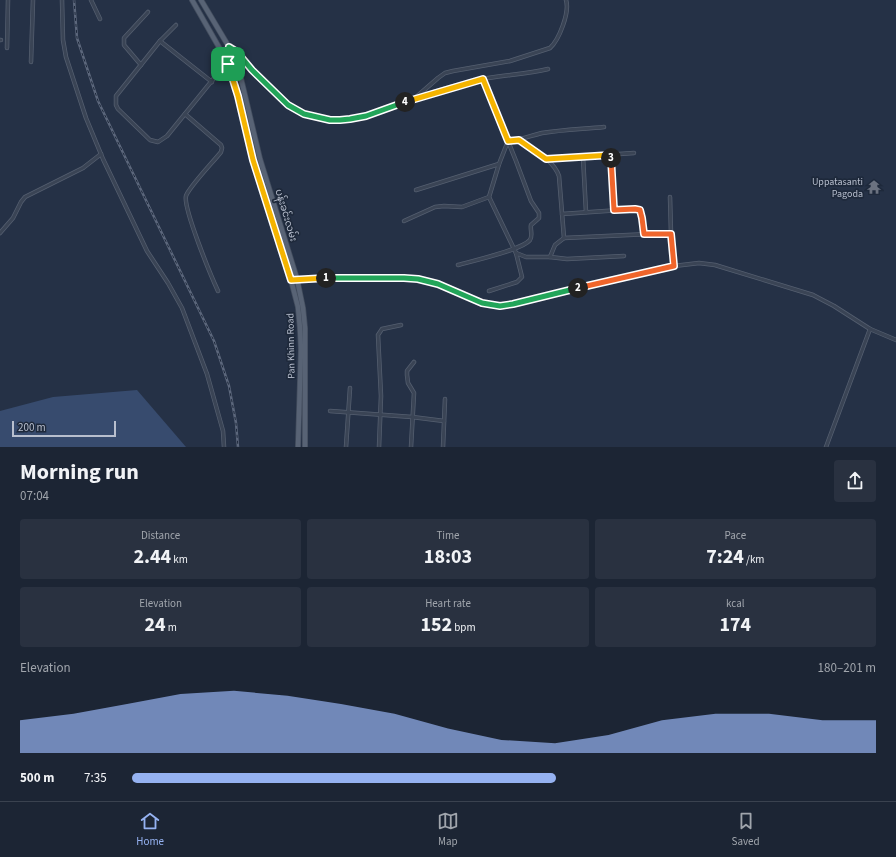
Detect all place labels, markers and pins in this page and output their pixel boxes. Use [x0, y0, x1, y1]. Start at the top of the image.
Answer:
pin [211, 47, 245, 81]
pin: 4 [395, 92, 415, 112]
pin: 3 [601, 148, 621, 168]
place label: Uppatasanti Pagoda [812, 175, 863, 201]
temple icon: Uppatasanti Pagoda [866, 179, 882, 195]
pin: 1 [316, 268, 336, 288]
pin: 2 [568, 278, 588, 298]

